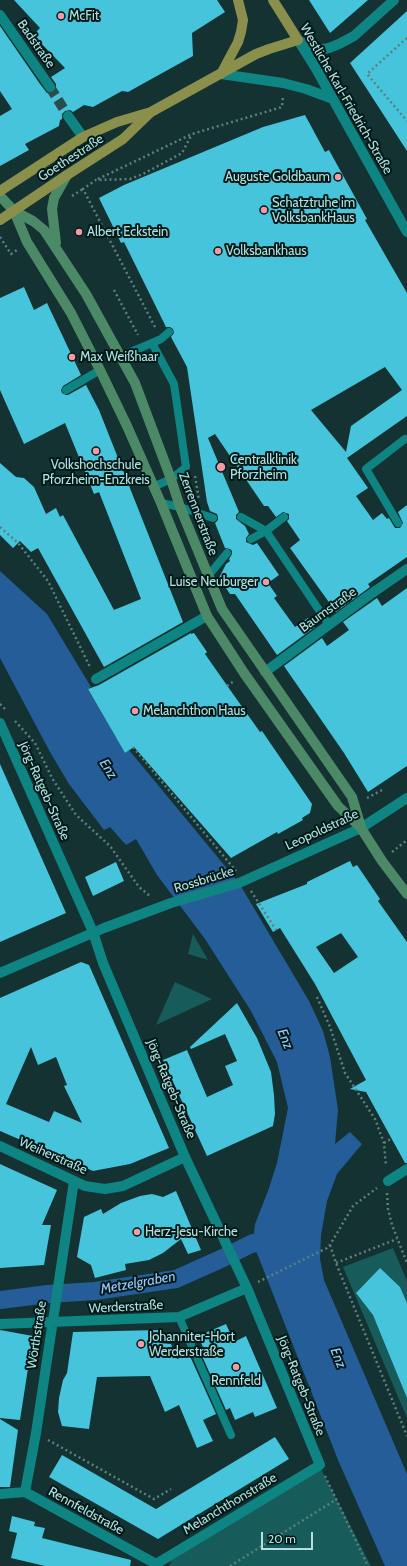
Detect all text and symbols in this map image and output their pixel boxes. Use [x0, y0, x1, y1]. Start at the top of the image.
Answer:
place label: McFit [69, 8, 99, 24]
marker: McFit [56, 11, 66, 21]
street label: Badstraße [14, 17, 58, 71]
street label: Westliche Karl-Friedrich-Straße [296, 21, 396, 177]
street label: Goethestraße [35, 131, 107, 185]
place label: Auguste Goldbaum [225, 169, 330, 185]
marker: Auguste Goldbaum [333, 172, 343, 182]
place label: Schatztruhe im VolksbankHaus [272, 195, 355, 226]
marker: Schatztruhe im VolksbankHaus [259, 205, 269, 215]
place label: Albert Eckstein [87, 224, 168, 240]
marker: Albert Eckstein [74, 227, 84, 237]
place label: Volksbankhaus [226, 243, 307, 259]
marker: Volksbankhaus [213, 246, 223, 256]
place label: Max Weißhaar [80, 349, 158, 365]
marker: Max Weißhaar [67, 352, 77, 362]
marker: Volkshochschule Pforzheim-Enzkreis [91, 446, 101, 456]
place label: Centralklinik Pforzheim [230, 452, 297, 483]
place label: Volkshochschule Pforzheim-Enzkreis [42, 457, 150, 488]
marker: Centralklinik Pforzheim [215, 461, 227, 473]
street label: Zerrennerstraße [175, 470, 221, 558]
place label: Luise Neuburger [169, 574, 258, 590]
marker: Luise Neuburger [261, 577, 271, 587]
street label: Baumstraße [297, 584, 359, 636]
place label: Melanchthon Haus [143, 703, 246, 719]
marker: Melanchthon Haus [130, 706, 140, 716]
street label: Jörg-Ratgeb-Straße [15, 739, 73, 843]
water label: Enz [95, 756, 121, 782]
street label: Leopoldstraße [283, 806, 361, 854]
street label: Rossbrücke [172, 864, 236, 896]
water label: Enz [273, 1026, 297, 1052]
street label: Jörg-Ratgeb-Straße [143, 1037, 199, 1141]
street label: Weiherstraße [16, 1134, 90, 1178]
place label: Herz-Jesu-Kirche [145, 1224, 238, 1240]
marker: Herz-Jesu-Kirche [132, 1227, 142, 1237]
water label: Metzelgraben [99, 1268, 177, 1298]
street label: Werderstraße [88, 1297, 164, 1317]
street label: Wörthstraße [24, 1300, 50, 1370]
place label: Johanniter-Hort Werderstraße [149, 1329, 235, 1360]
street label: Jörg-Ratgeb-Straße [274, 1334, 328, 1438]
marker: Johanniter-Hort Werderstraße [136, 1339, 146, 1349]
water label: Enz [326, 1345, 350, 1371]
marker: Rennfeld [231, 1362, 241, 1372]
place label: Rennfeld [211, 1373, 261, 1389]
street label: Melanchthonstraße [180, 1470, 280, 1538]
street label: Rennfeldstraße [46, 1484, 126, 1538]
scale bar [263, 1524, 315, 1550]
text: 20 m [268, 1531, 296, 1546]

